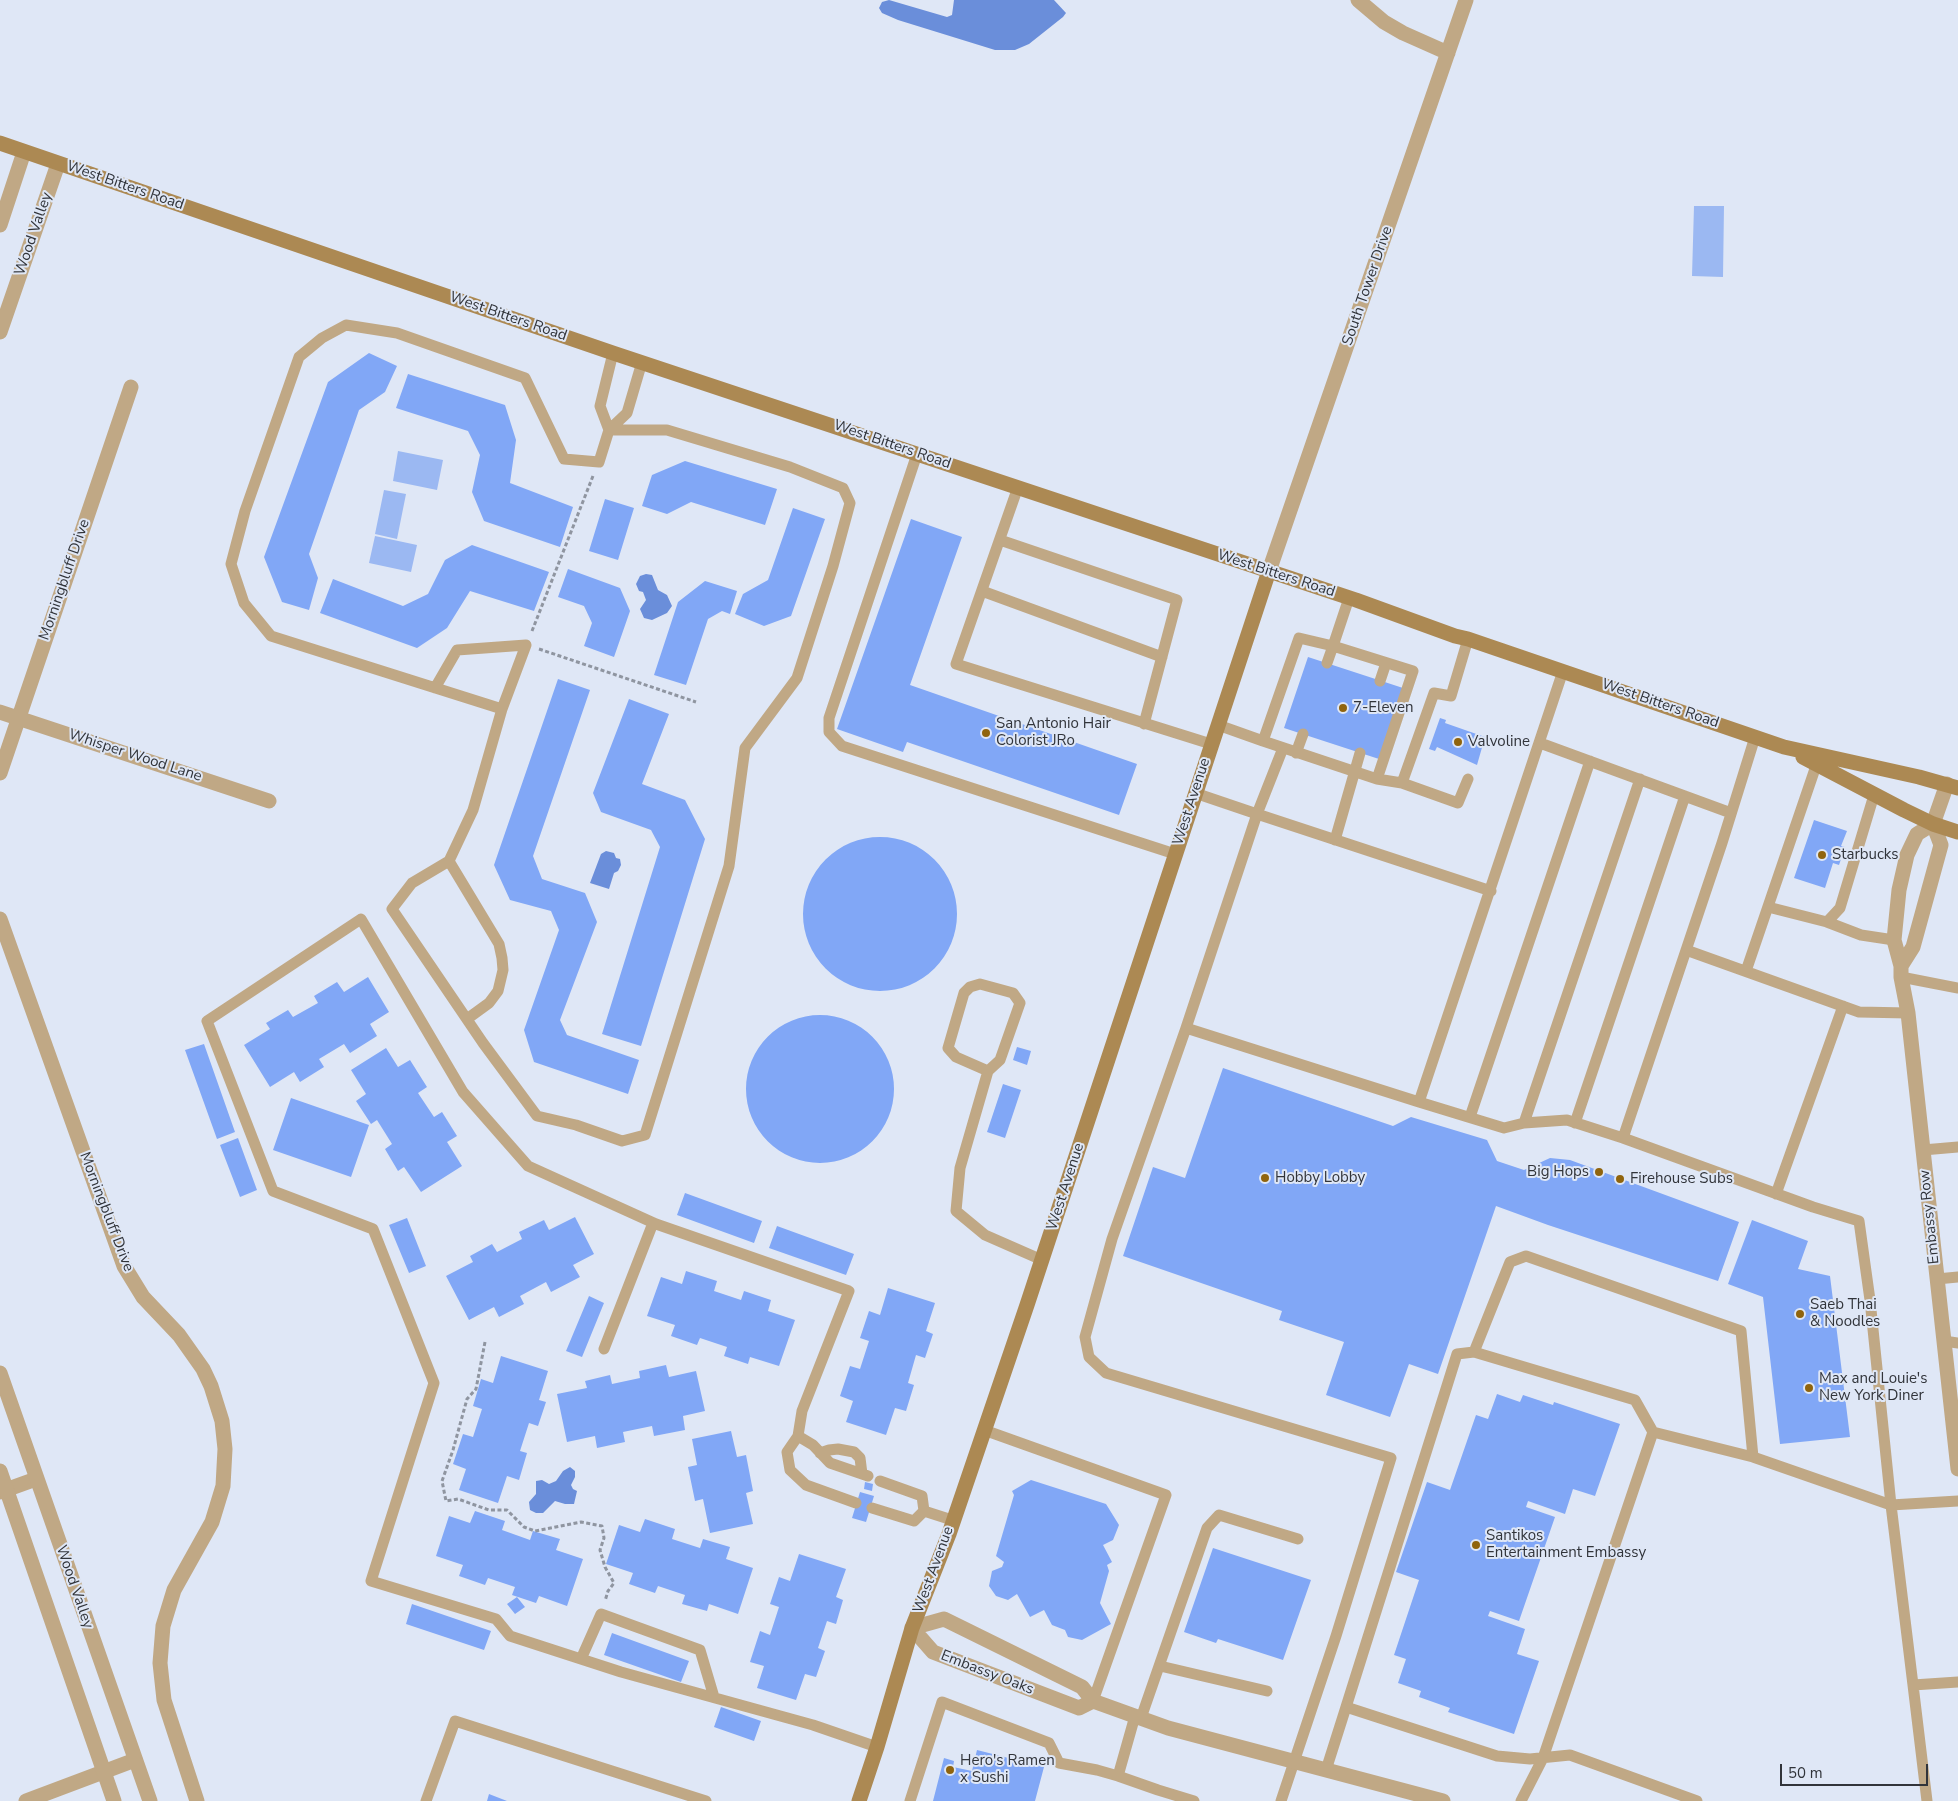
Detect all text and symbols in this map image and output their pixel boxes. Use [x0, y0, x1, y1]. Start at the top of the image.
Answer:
street label: West Bitters Road [64, 157, 186, 215]
street label: Wood Valley [11, 190, 57, 278]
street label: South Tower Drive [1339, 224, 1397, 348]
street label: West Bitters Road [447, 288, 569, 346]
street label: West Bitters Road [831, 416, 953, 474]
street label: Morningbluff Drive [36, 517, 94, 643]
street label: West Bitters Road [1215, 546, 1337, 602]
street label: West Bitters Road [1599, 675, 1721, 733]
place label: 7-Eleven [1353, 699, 1413, 717]
marker: 7-Eleven [1337, 702, 1349, 714]
place label: San Antonio Hair Colorist JRo [996, 715, 1111, 750]
street label: Whisper Wood Lane [66, 726, 204, 786]
marker: San Antonio Hair Colorist JRo [980, 727, 992, 739]
place label: Valvoline [1468, 733, 1530, 751]
marker: Valvoline [1452, 736, 1464, 748]
street label: West Avenue [1169, 756, 1215, 848]
place label: Starbucks [1832, 846, 1898, 864]
marker: Starbucks [1816, 849, 1828, 861]
street label: West Avenue [1043, 1141, 1089, 1233]
street label: Morningbluff Drive [75, 1150, 137, 1274]
place label: Big Hops [1527, 1163, 1589, 1181]
marker: Big Hops [1593, 1166, 1605, 1178]
place label: Hobby Lobby [1275, 1169, 1365, 1187]
street label: Embassy Row [1916, 1169, 1944, 1265]
place label: Firehouse Subs [1630, 1170, 1733, 1188]
marker: Hobby Lobby [1259, 1172, 1271, 1184]
marker: Firehouse Subs [1614, 1173, 1626, 1185]
place label: Saeb Thai & Noodles [1810, 1296, 1880, 1331]
marker: Saeb Thai & Noodles [1794, 1308, 1806, 1320]
place label: Max and Louie's New York Diner [1819, 1370, 1927, 1405]
marker: Max and Louie's New York Diner [1803, 1382, 1815, 1394]
street label: West Avenue [910, 1524, 958, 1616]
place label: Santikos Entertainment Embassy [1486, 1527, 1646, 1562]
marker: Santikos Entertainment Embassy [1470, 1539, 1482, 1551]
street label: Wood Valley [51, 1543, 97, 1631]
street label: Embassy Oaks [938, 1647, 1036, 1699]
place label: Hero's Ramen x Sushi [960, 1752, 1055, 1787]
scale bar [1783, 1754, 1930, 1786]
text: 50 m [1788, 1763, 1823, 1783]
marker: Hero's Ramen x Sushi [944, 1764, 956, 1776]

